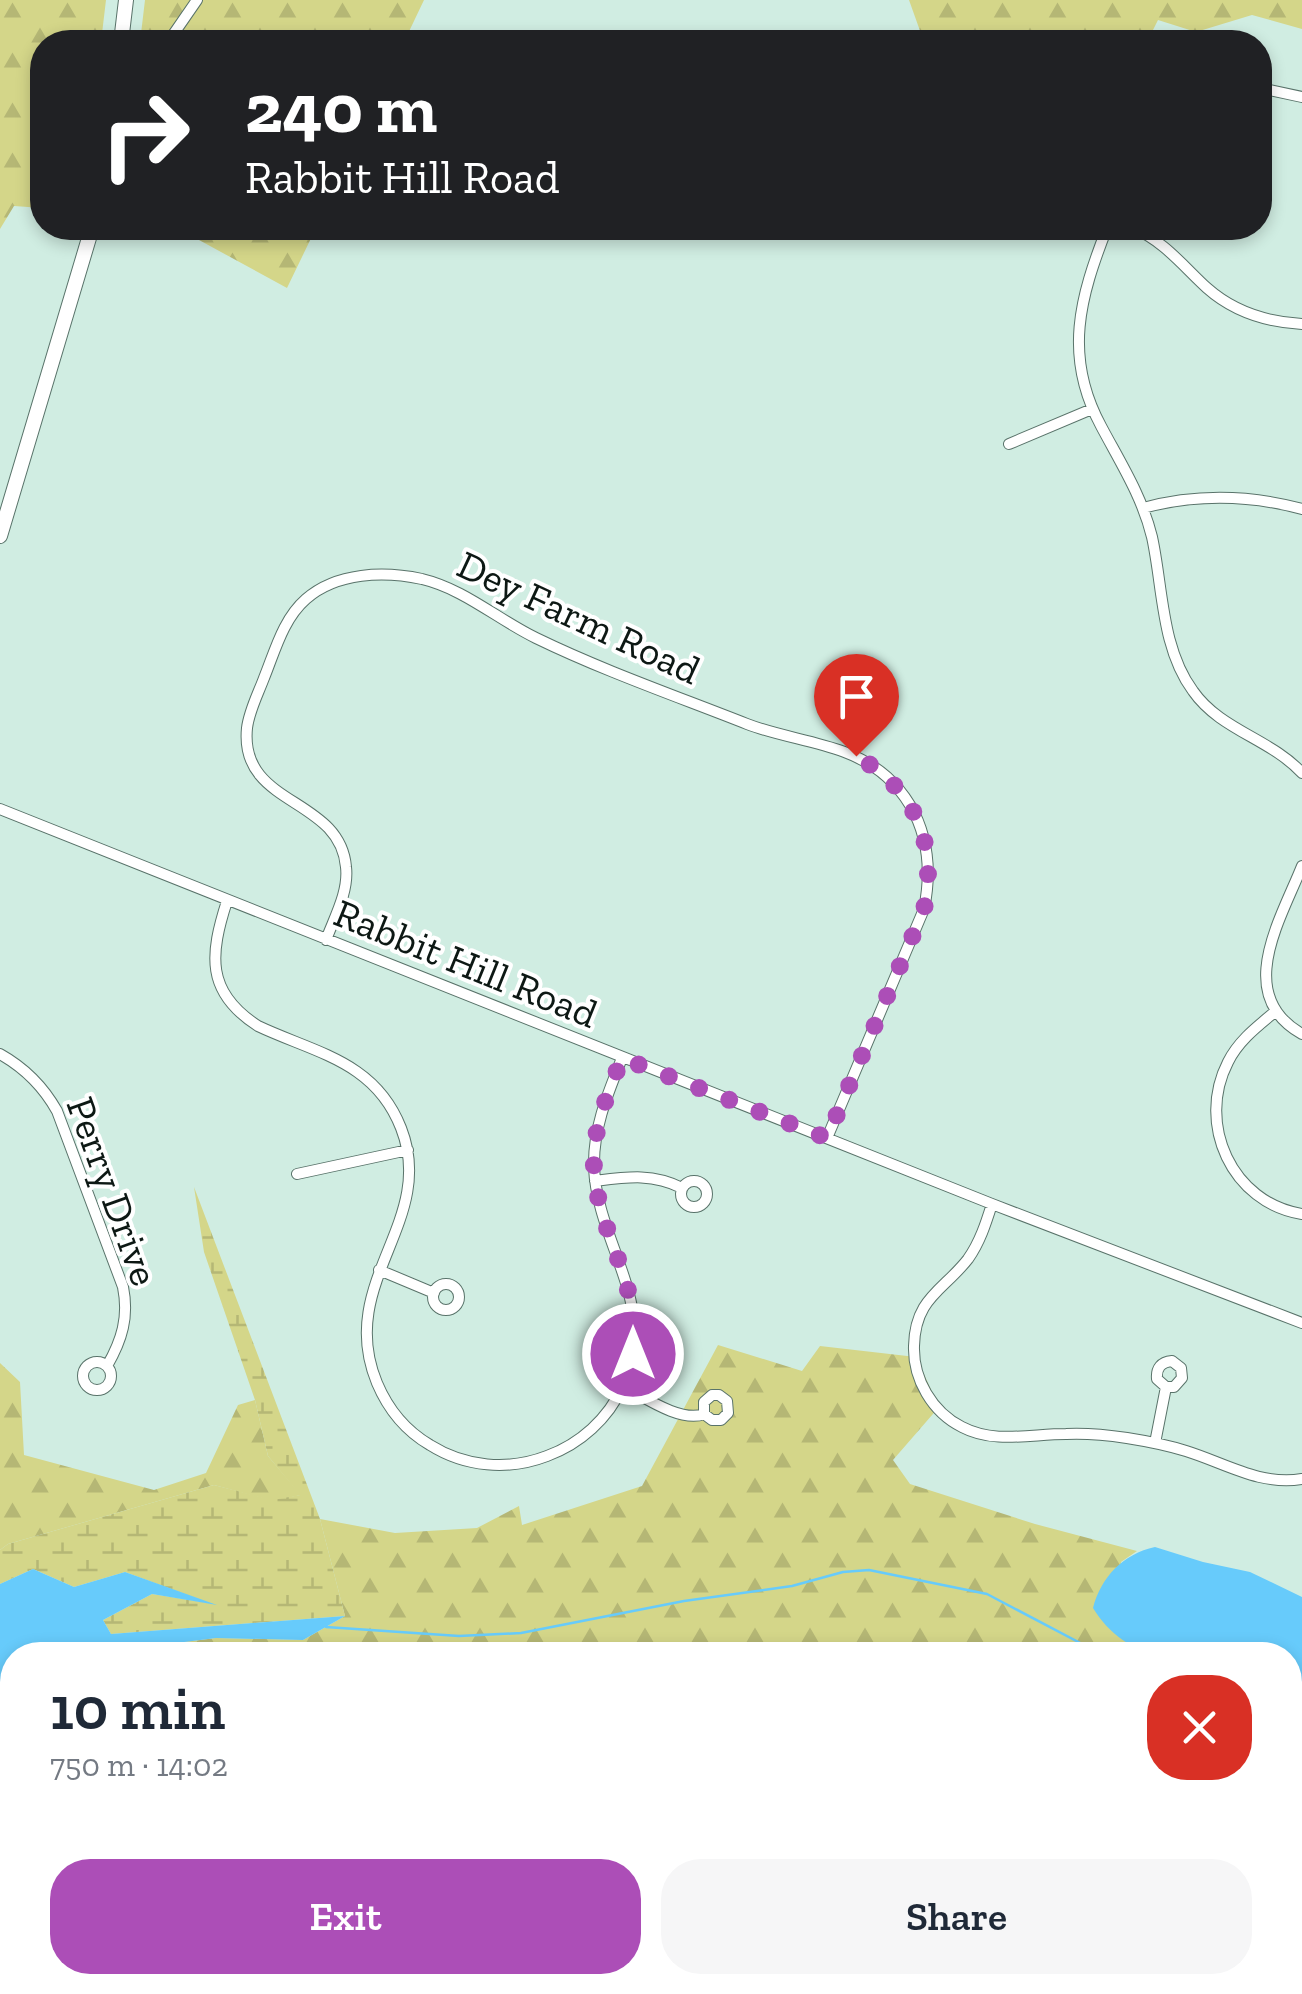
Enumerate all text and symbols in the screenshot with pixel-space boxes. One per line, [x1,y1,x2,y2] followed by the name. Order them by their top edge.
[245,66,437,150] text: 240 m
[80,70,210,200] icon: right
[245,151,560,205] text: Rabbit Hill Road
[450,540,708,694] street label: Dey Farm Road
[814,654,899,757] pin
[829,669,884,724] icon: arrive
[327,888,605,1038] street label: Rabbit Hill Road
[57,1090,169,1292] street label: Perry Drive
[581,1302,685,1406] position arrow
[50,1672,225,1744] text: 10 min
[1147,1675,1252,1780] button: close
[50,1746,228,1784] text: 750 m · 14:02
[50,1859,641,1974] button: Exit
[661,1859,1252,1974] button: Share

